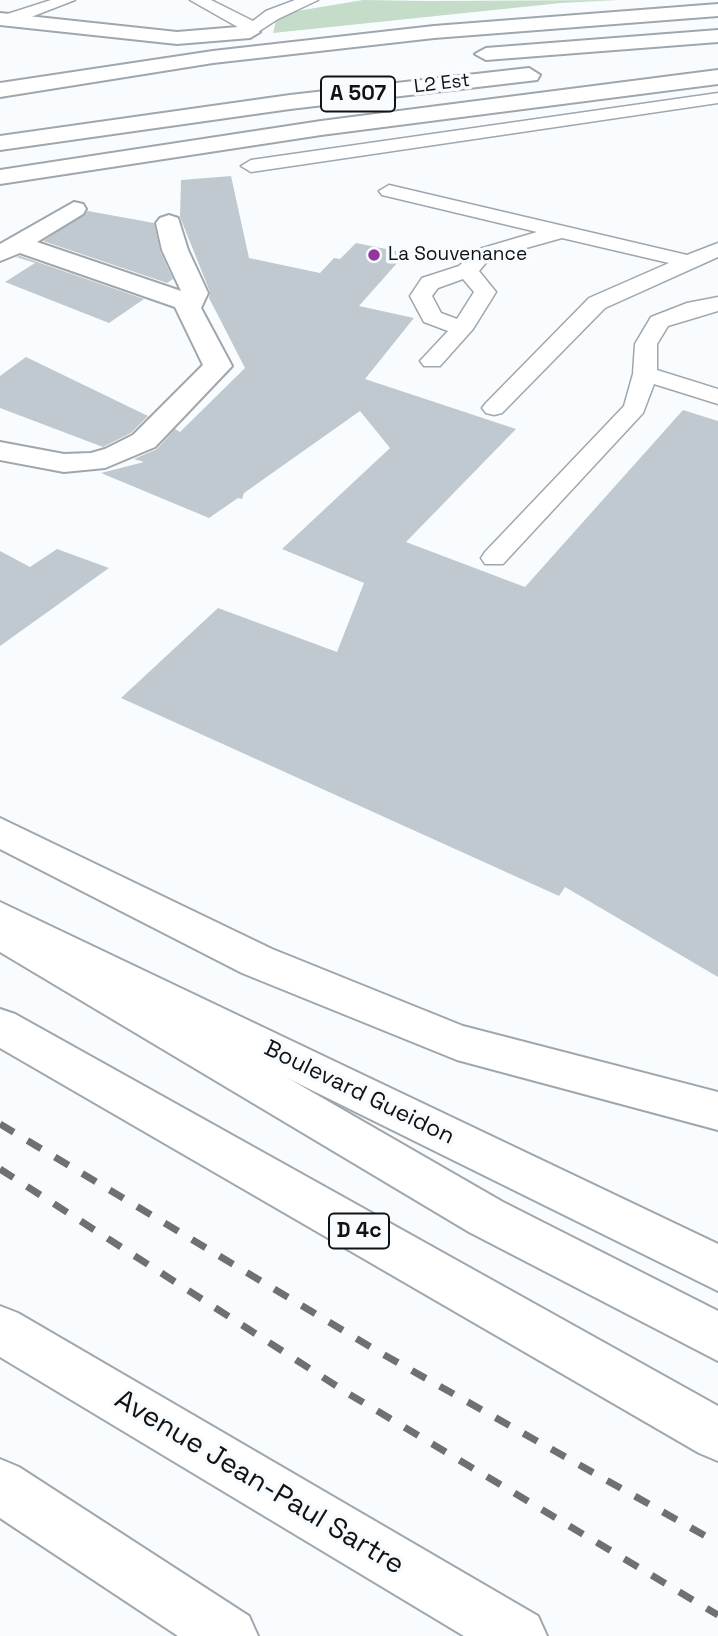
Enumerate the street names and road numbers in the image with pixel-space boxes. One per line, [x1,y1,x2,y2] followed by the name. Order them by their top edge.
[413,69,471,99] street label: L2 Est
[321,76,395,112] road number: A 507
[259,1035,459,1151] street label: Boulevard Gueidon
[329,1214,389,1248] road number: D 4c
[108,1383,410,1583] street label: Avenue Jean-Paul Sartre

